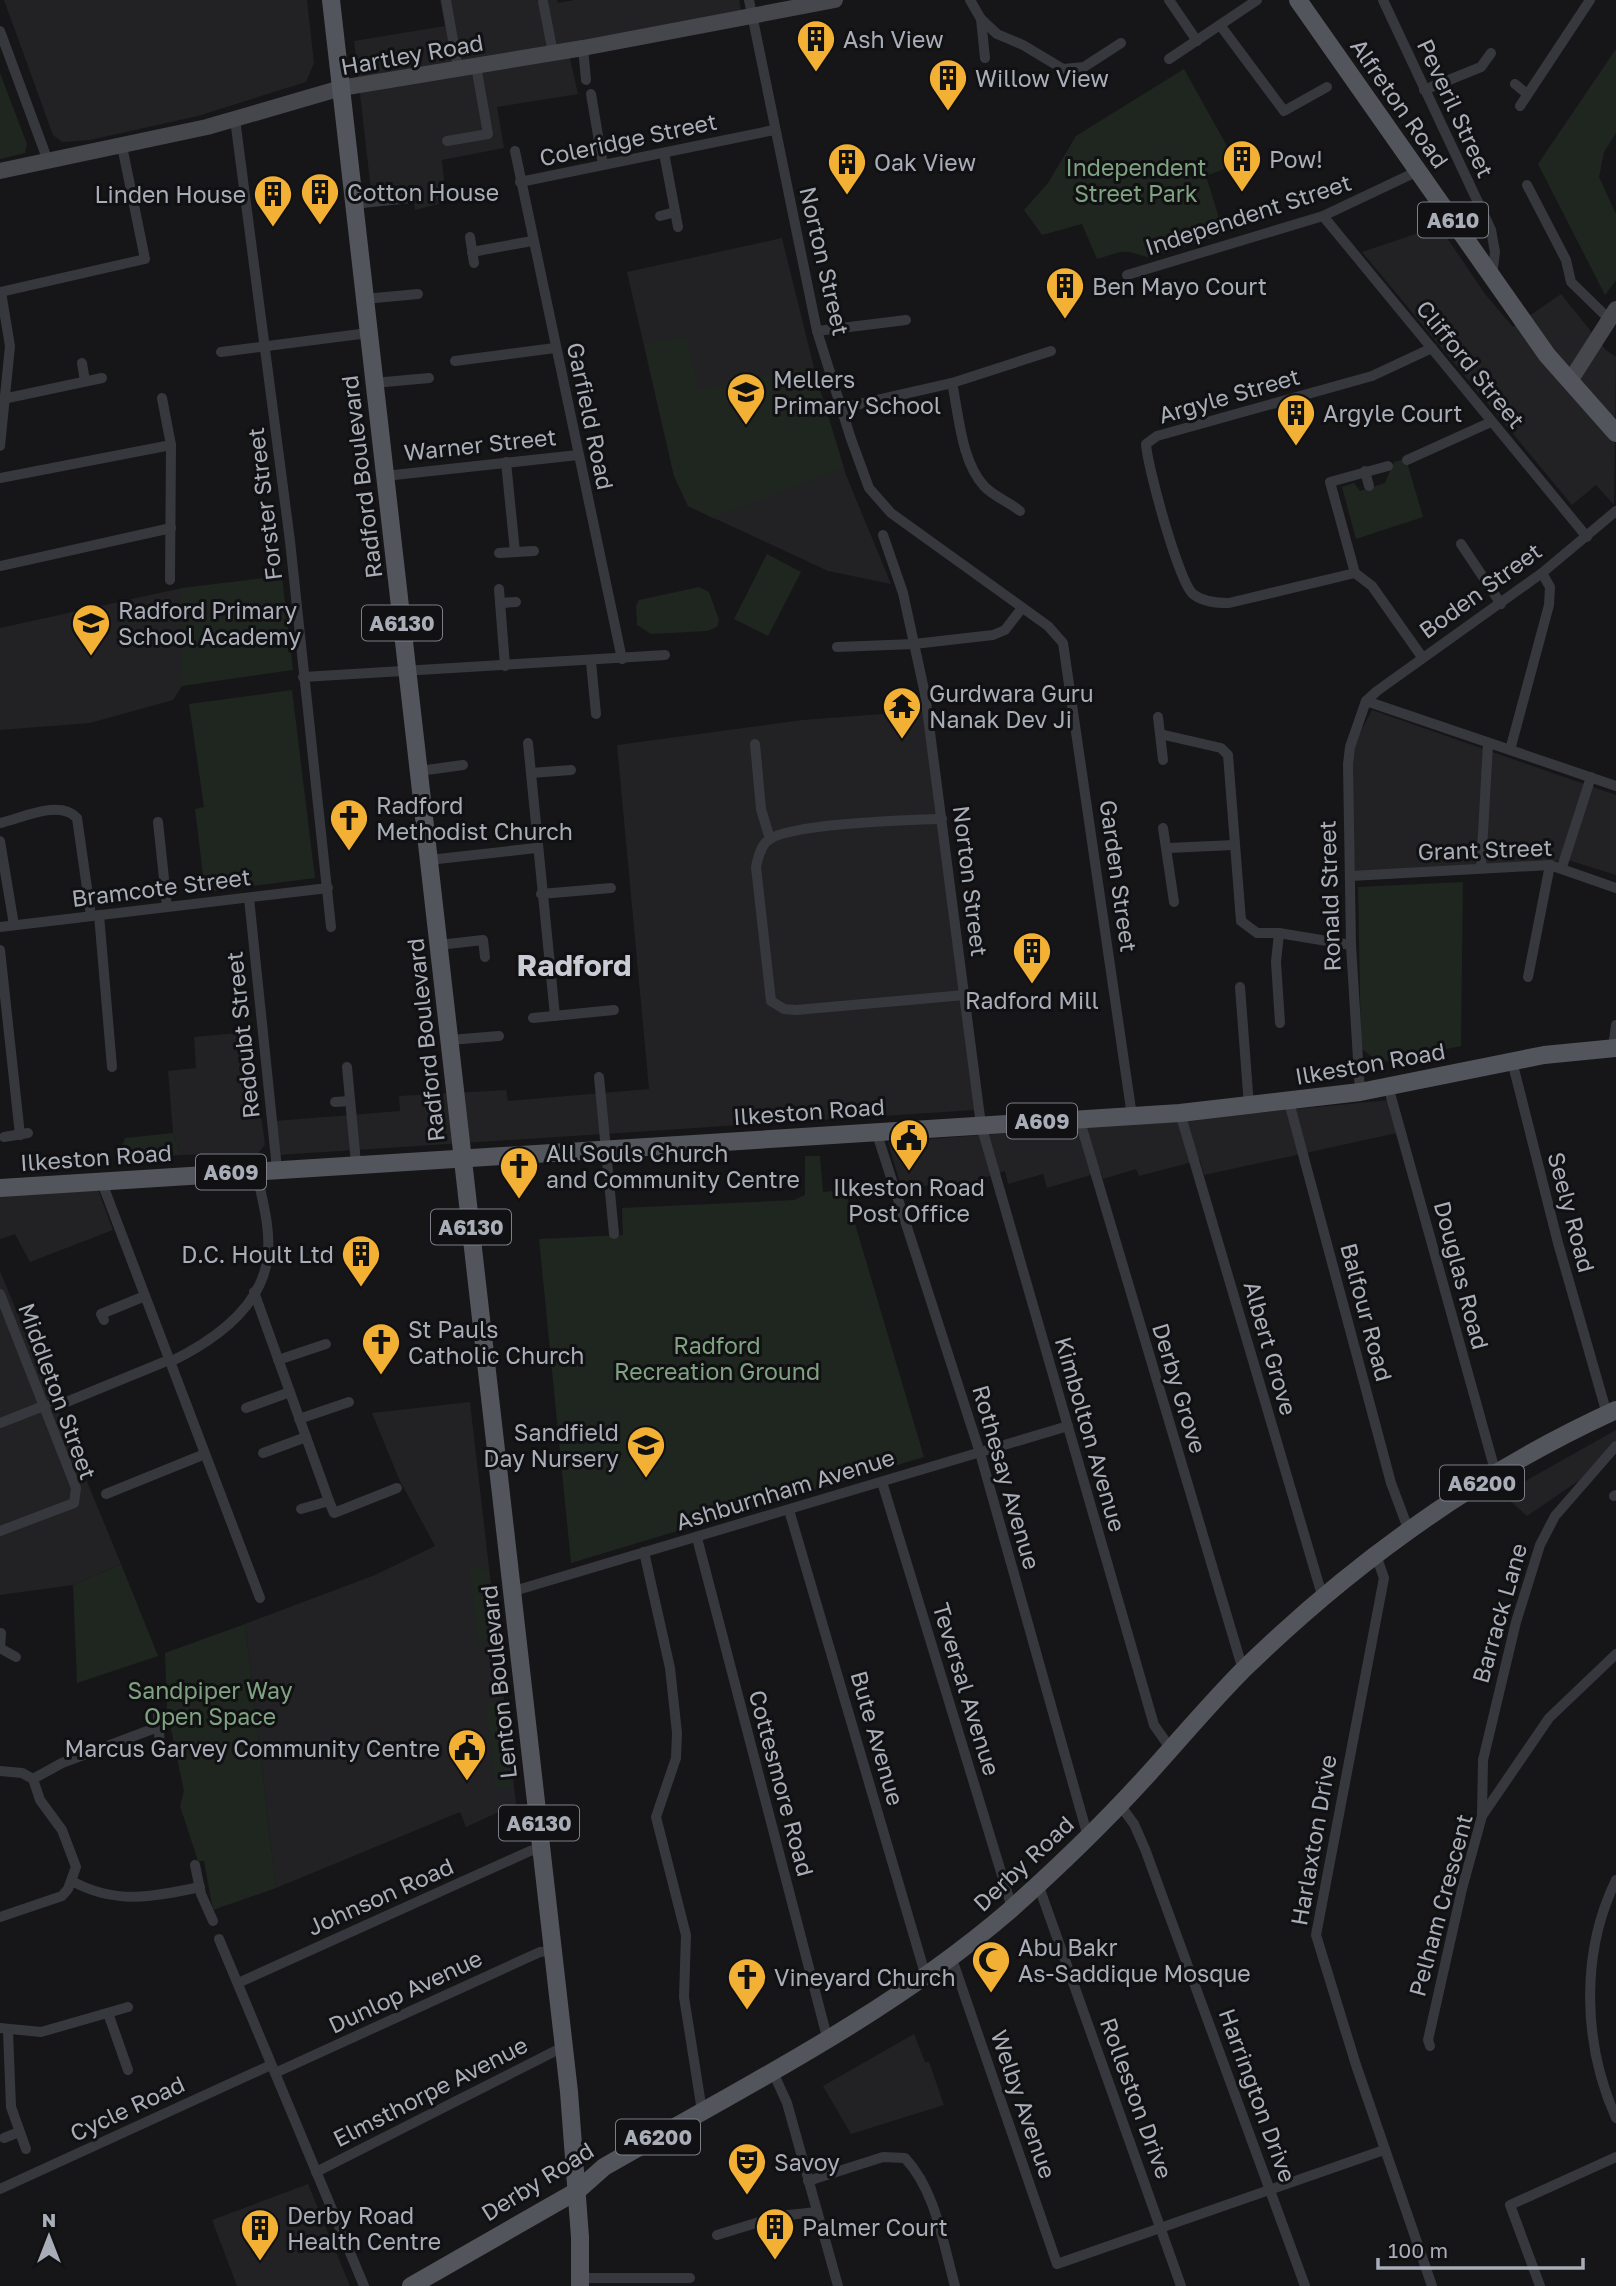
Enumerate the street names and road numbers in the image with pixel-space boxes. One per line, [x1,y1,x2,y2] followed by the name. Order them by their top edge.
[339,28,485,80] street label: Hartley Road
[1345,33,1455,173] street label: Alfreton Road
[1412,34,1500,182] street label: Peveril Street
[537,107,719,171] street label: Coleridge Street
[1141,167,1355,261] street label: Independent Street
[794,184,856,338] street label: Norton Street
[1418,202,1488,238] road number: A610
[1411,294,1531,434] street label: Clifford Street
[562,340,620,492] street label: Garfield Road
[1155,361,1303,429] street label: Argyle Street
[335,374,387,580] street label: Radford Boulevard
[402,422,558,466] street label: Warner Street
[241,426,287,582] street label: Forster Street
[1413,536,1547,644] street label: Boden Street
[362,606,442,640] road number: A6130
[1094,798,1144,954] street label: Garden Street
[948,804,994,958] street label: Norton Street
[1312,820,1346,972] street label: Ronald Street
[1417,833,1553,865] street label: Grant Street
[70,862,252,912] street label: Bramcote Street
[400,937,450,1143] street label: Radford Boulevard
[219,950,265,1120] street label: Redoubt Street
[1293,1036,1447,1090] street label: Ilkeston Road
[732,1092,886,1130] street label: Ilkeston Road
[1007,1104,1077,1138] road number: A609
[19,1138,173,1176] street label: Ilkeston Road
[1543,1149,1601,1275] street label: Seely Road
[196,1154,266,1190] road number: A609
[1429,1198,1495,1352] street label: Douglas Road
[431,1210,511,1244] road number: A6130
[1335,1240,1399,1384] street label: Balfour Road
[1238,1278,1304,1418] street label: Albert Grove
[13,1299,103,1483] street label: Middleton Street
[1147,1319,1213,1457] street label: Derby Grove
[1050,1333,1132,1535] street label: Kimbolton Avenue
[967,1382,1047,1572] street label: Rothesay Avenue
[672,1442,898,1536] street label: Ashburnham Avenue
[1440,1466,1524,1500] road number: A6200
[1466,1540,1532,1686] street label: Barrack Lane
[474,1584,522,1780] street label: Lenton Boulevard
[927,1599,1007,1779] street label: Teversal Avenue
[845,1667,911,1809] street label: Bute Avenue
[744,1687,820,1879] street label: Cottesmore Road
[1284,1752,1342,1928] street label: Harlaxton Drive
[499,1806,579,1840] road number: A6130
[967,1809,1079,1917] street label: Derby Road
[1402,1811,1478,1999] street label: Pelham Crescent
[303,1851,457,1941] street label: Johnson Road
[324,1943,486,2039] street label: Dunlop Avenue
[1214,2004,1302,2186] street label: Harrington Drive
[1095,2014,1179,2182] street label: Rolleston Drive
[985,2026,1063,2182] street label: Welby Avenue
[328,2030,532,2152] street label: Elmsthorpe Avenue
[65,2069,189,2147] street label: Cycle Road
[616,2120,700,2154] road number: A6200
[476,2135,598,2227] street label: Derby Road

